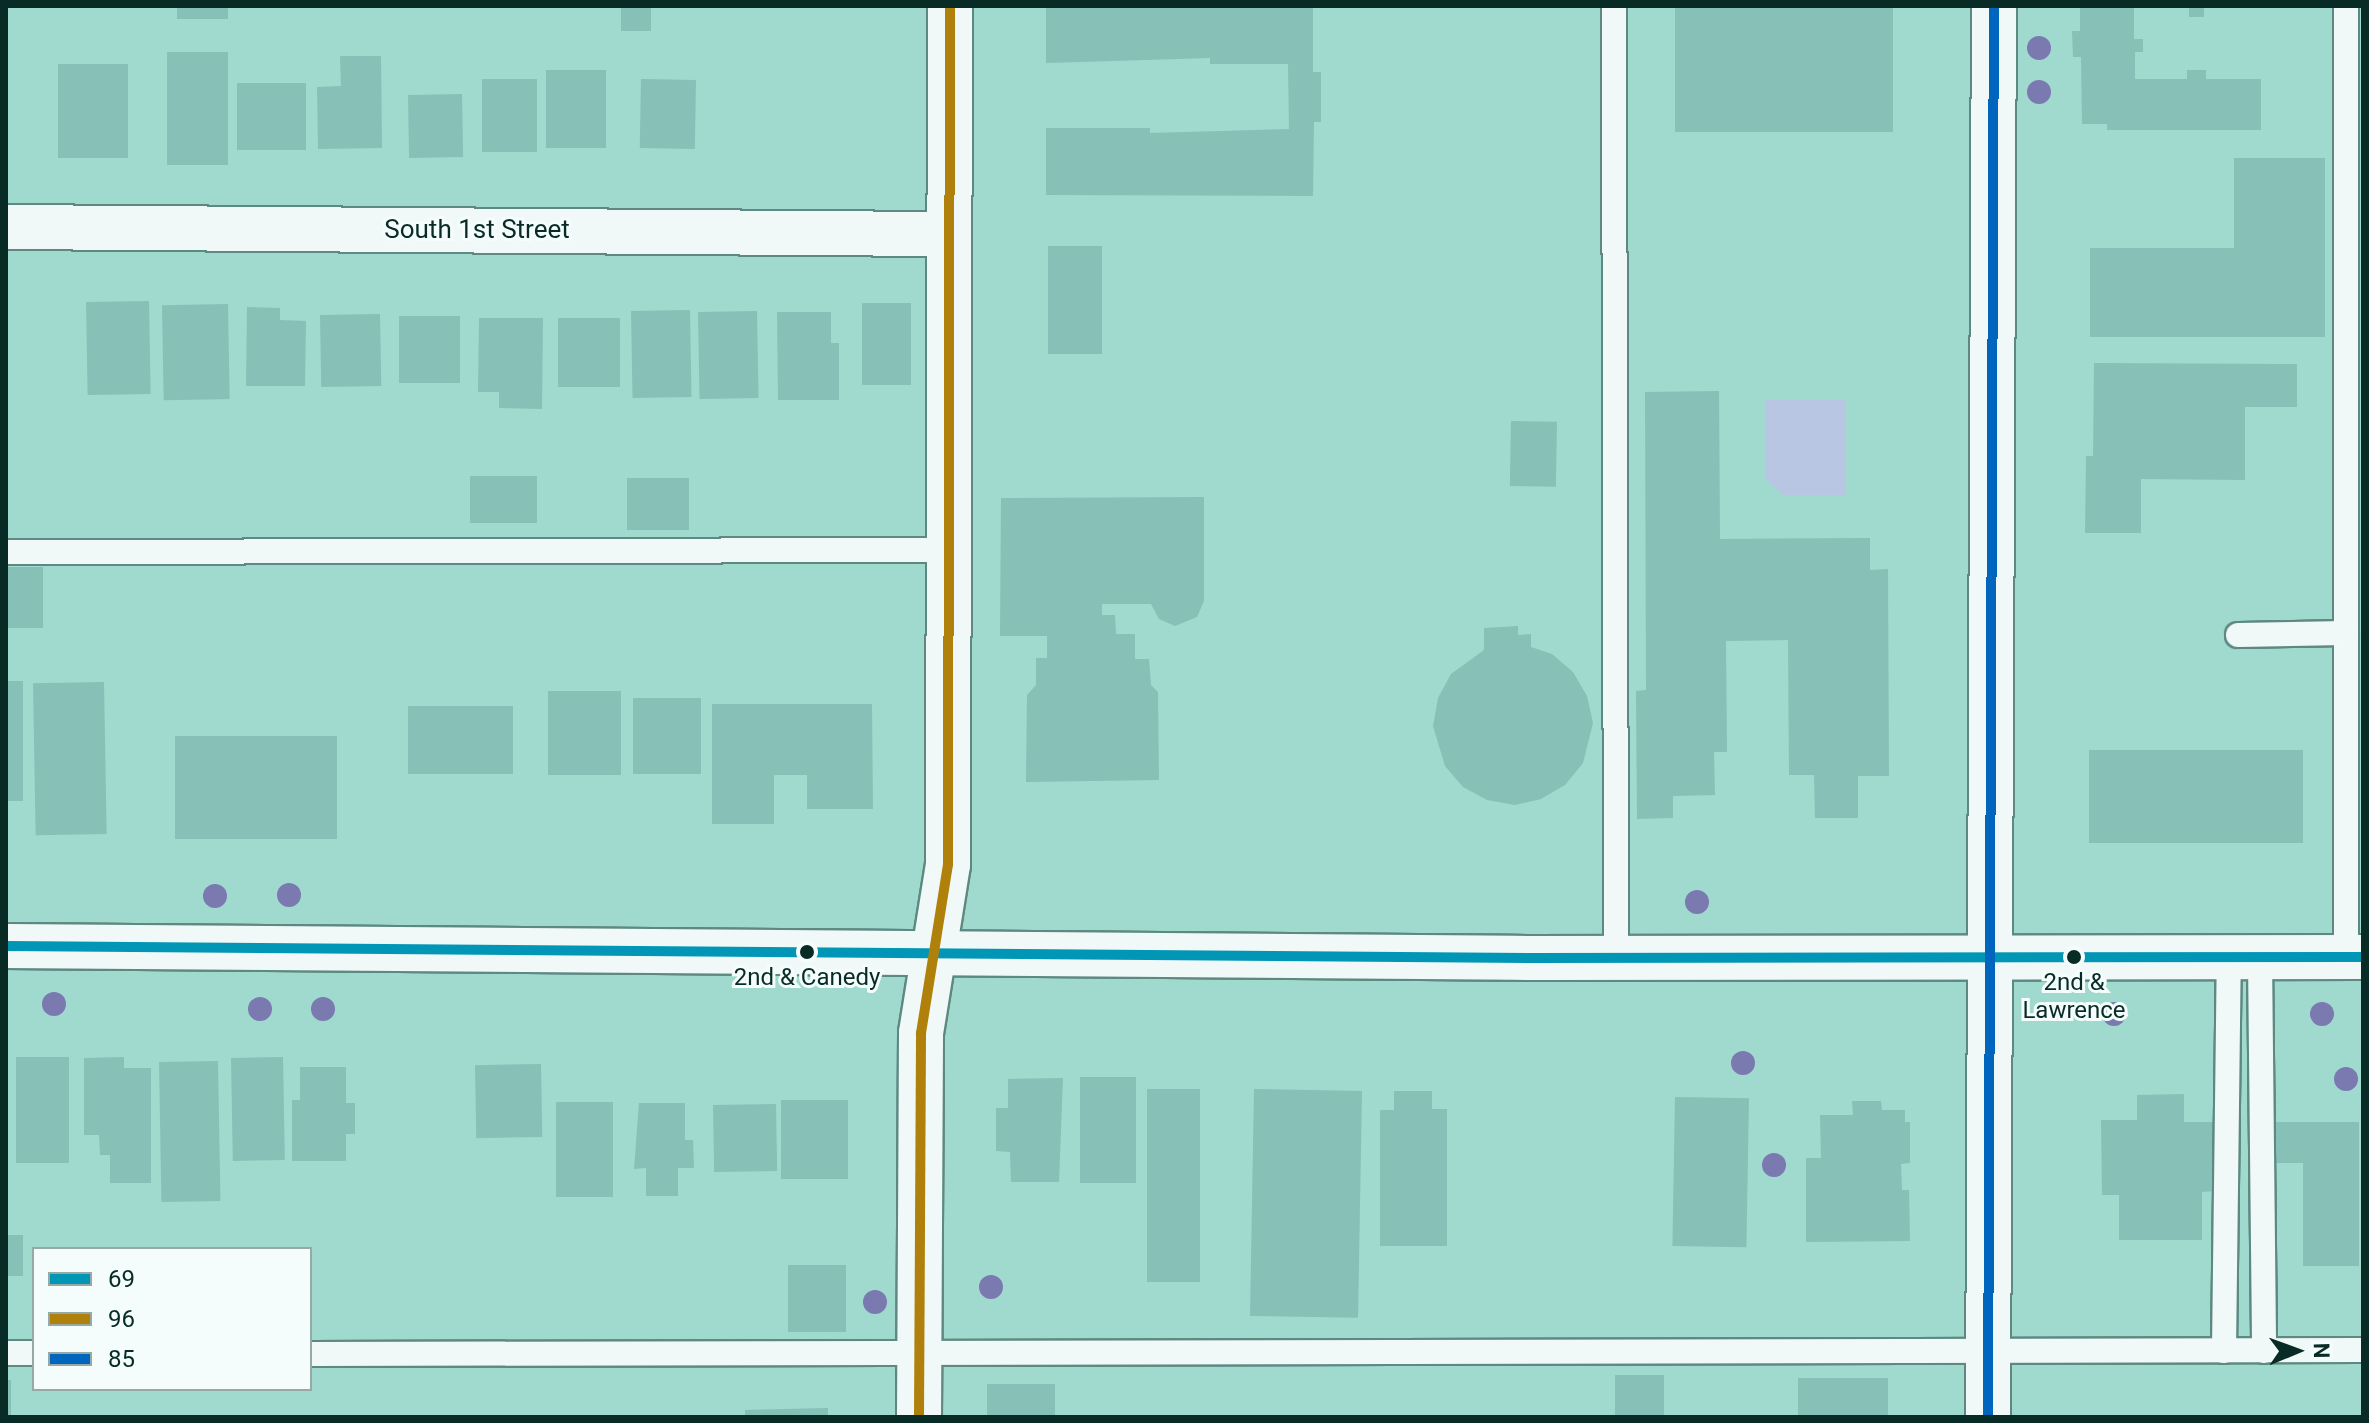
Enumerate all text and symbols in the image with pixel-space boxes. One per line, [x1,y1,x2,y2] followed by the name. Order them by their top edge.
[384,214,570,246] street label: South 1st Street
[799,944,815,960] marker: 2nd & Canedy
[2066,949,2082,965] marker: 2nd & Lawrence
[734,964,880,992] place label: 2nd & Canedy
[2022,969,2126,1025] place label: 2nd & Lawrence
[32,1247,312,1391] legend
[108,1265,135,1293] text: 69
[108,1305,135,1333] text: 96
[2257,1311,2337,1391] north arrow
[2309,1343,2334,1359] text: N
[108,1345,135,1373] text: 85

